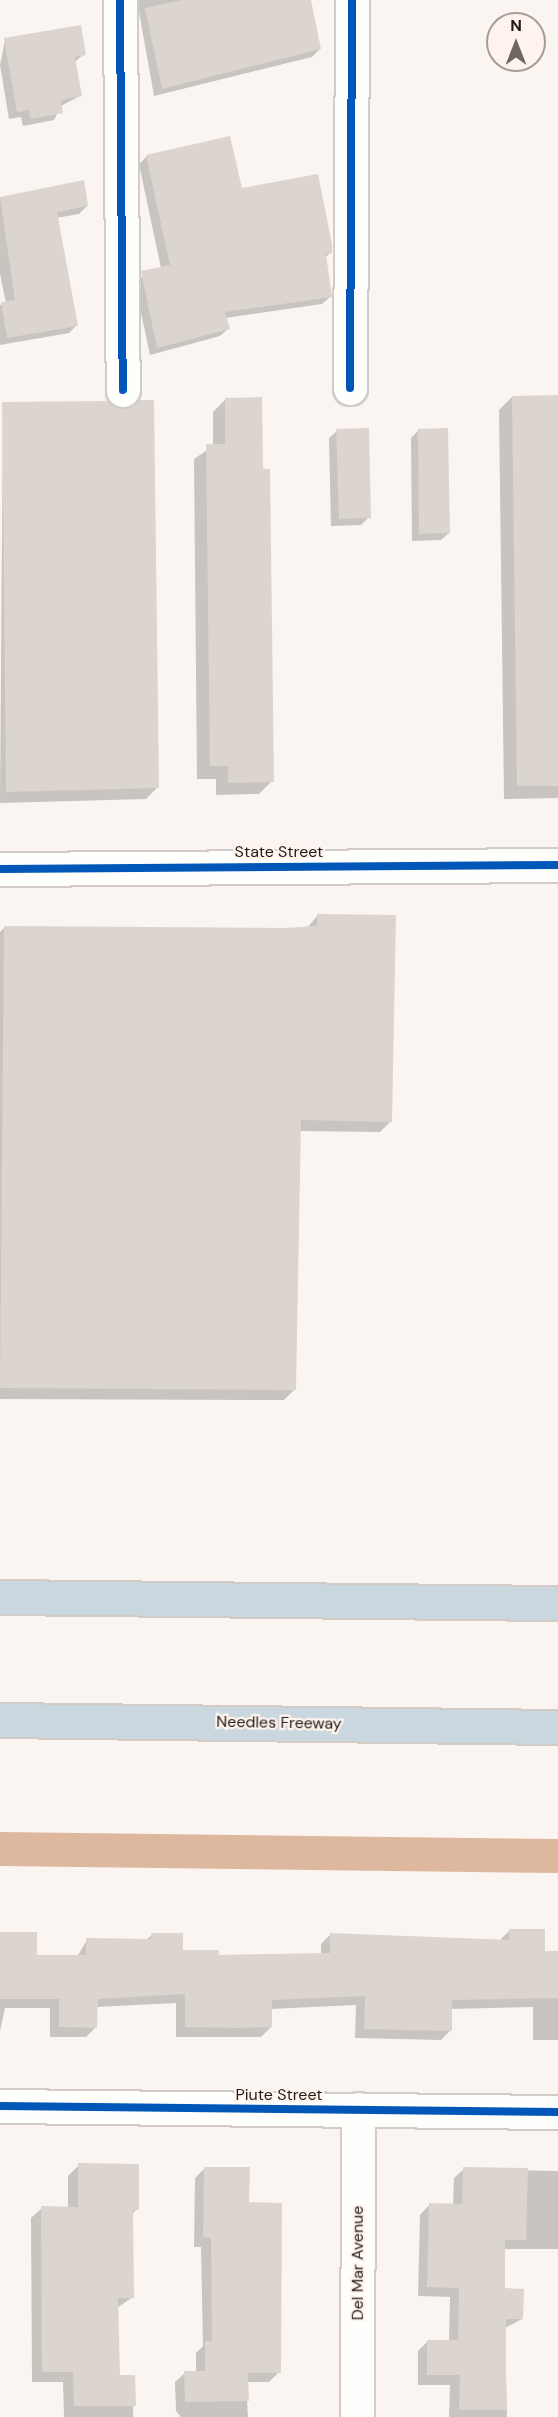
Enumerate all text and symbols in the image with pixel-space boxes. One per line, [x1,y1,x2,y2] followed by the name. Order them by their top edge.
[486,12,546,72] north arrow
[510,15,522,36] text: N
[235,842,323,862] street label: State Street
[216,1712,342,1734] street label: Needles Freeway
[235,2085,323,2105] street label: Piute Street
[348,2206,368,2320] street label: Del Mar Avenue

